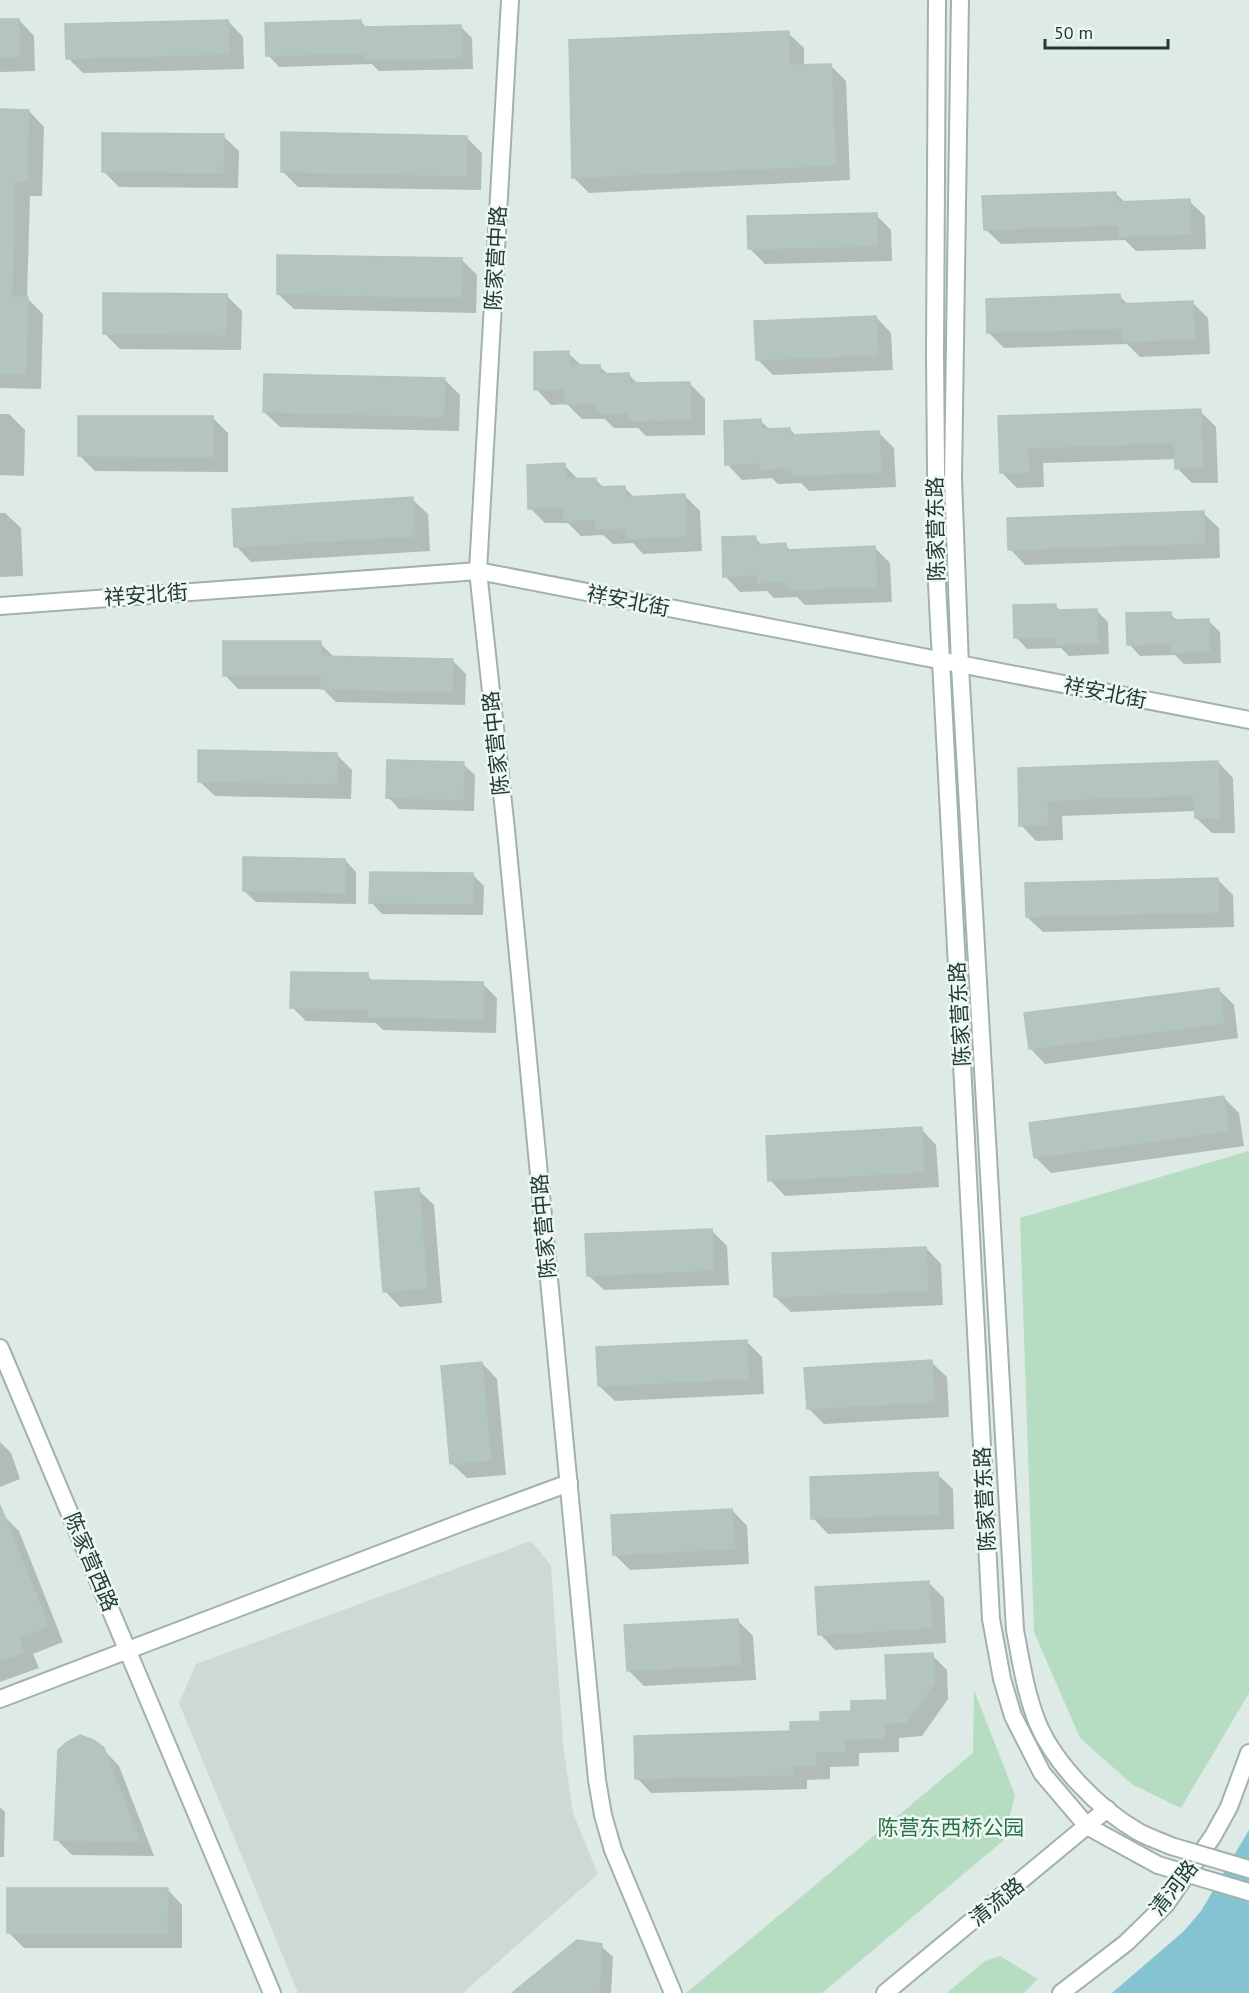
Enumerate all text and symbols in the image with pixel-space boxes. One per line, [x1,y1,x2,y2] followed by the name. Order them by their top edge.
[1045,12,1168,50] scale bar
[1054,21,1093,44] text: 50 m
[479,205,512,311] street label: 陈家营中路
[921,476,950,582] street label: 陈家营东路
[103,578,189,611] street label: 祥安北街
[584,579,672,622] street label: 祥安北街
[1061,671,1149,714] street label: 祥安北街
[477,689,514,797] street label: 陈家营中路
[943,961,976,1067] street label: 陈家营东路
[525,1173,562,1280] street label: 陈家营中路
[968,1446,1001,1552] street label: 陈家营东路
[59,1508,124,1615] street label: 陈家营西路
[878,1814,1025,1841] park label: 陈营东西桥公园
[1144,1855,1204,1921] street label: 清河路
[964,1871,1030,1932] street label: 清流路

